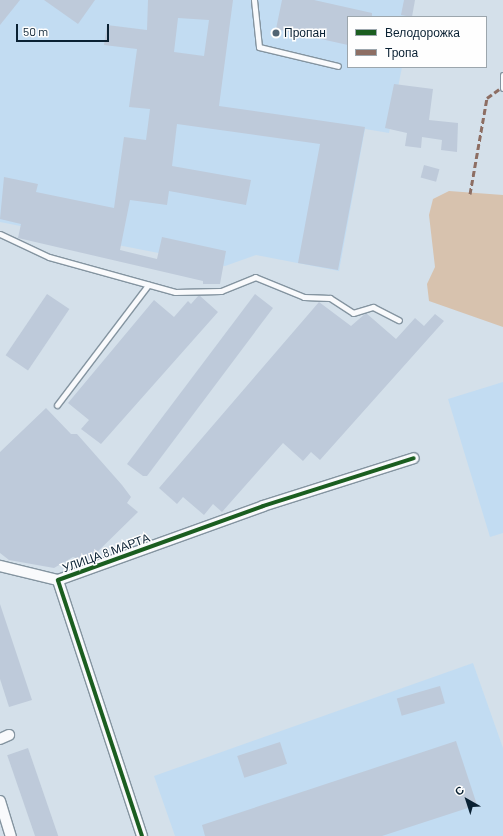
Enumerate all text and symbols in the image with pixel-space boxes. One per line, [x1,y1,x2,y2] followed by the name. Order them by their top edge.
[18,16,111,42] scale bar
[347,16,487,68] legend
[23,24,48,38] text: 50 m
[385,25,460,39] text: Велодорожка
[284,26,326,40] place label: Пропан
[271,28,281,38] marker: Пропан
[385,45,418,59] text: Тропа
[60,530,152,576] street label: УЛИЦА 8 МАРТА
[447,780,487,820] north arrow
[452,783,466,798] text: С

